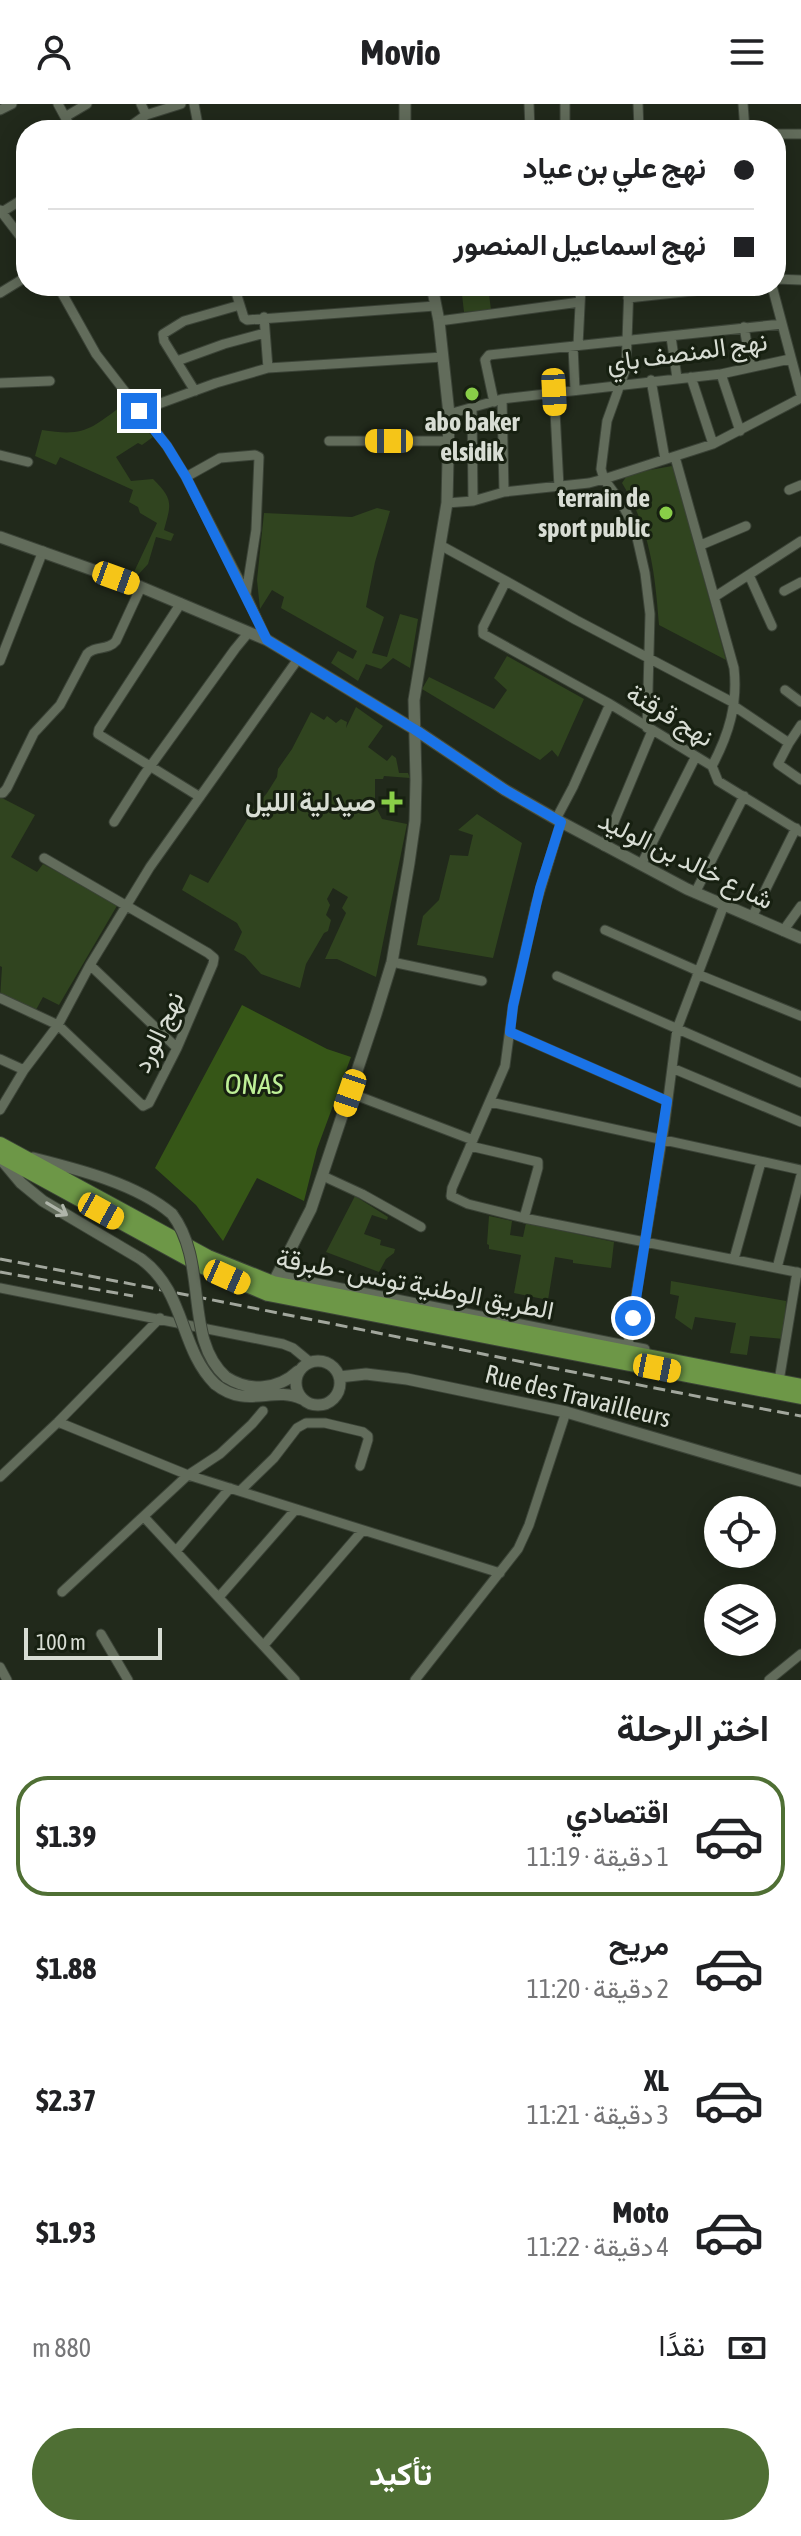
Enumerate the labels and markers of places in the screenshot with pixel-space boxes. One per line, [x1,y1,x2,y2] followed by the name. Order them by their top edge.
[463,385,481,403] marker: abo baker elsidik
[424,407,521,467] place label: abo baker elsidik
[538,483,650,543] place label: terrain de sport public
[657,504,675,522] marker: terrain de sport public
[245,787,376,818] place label: صيدلية الليل
[383,793,401,811] marker: صيدلية الليل

